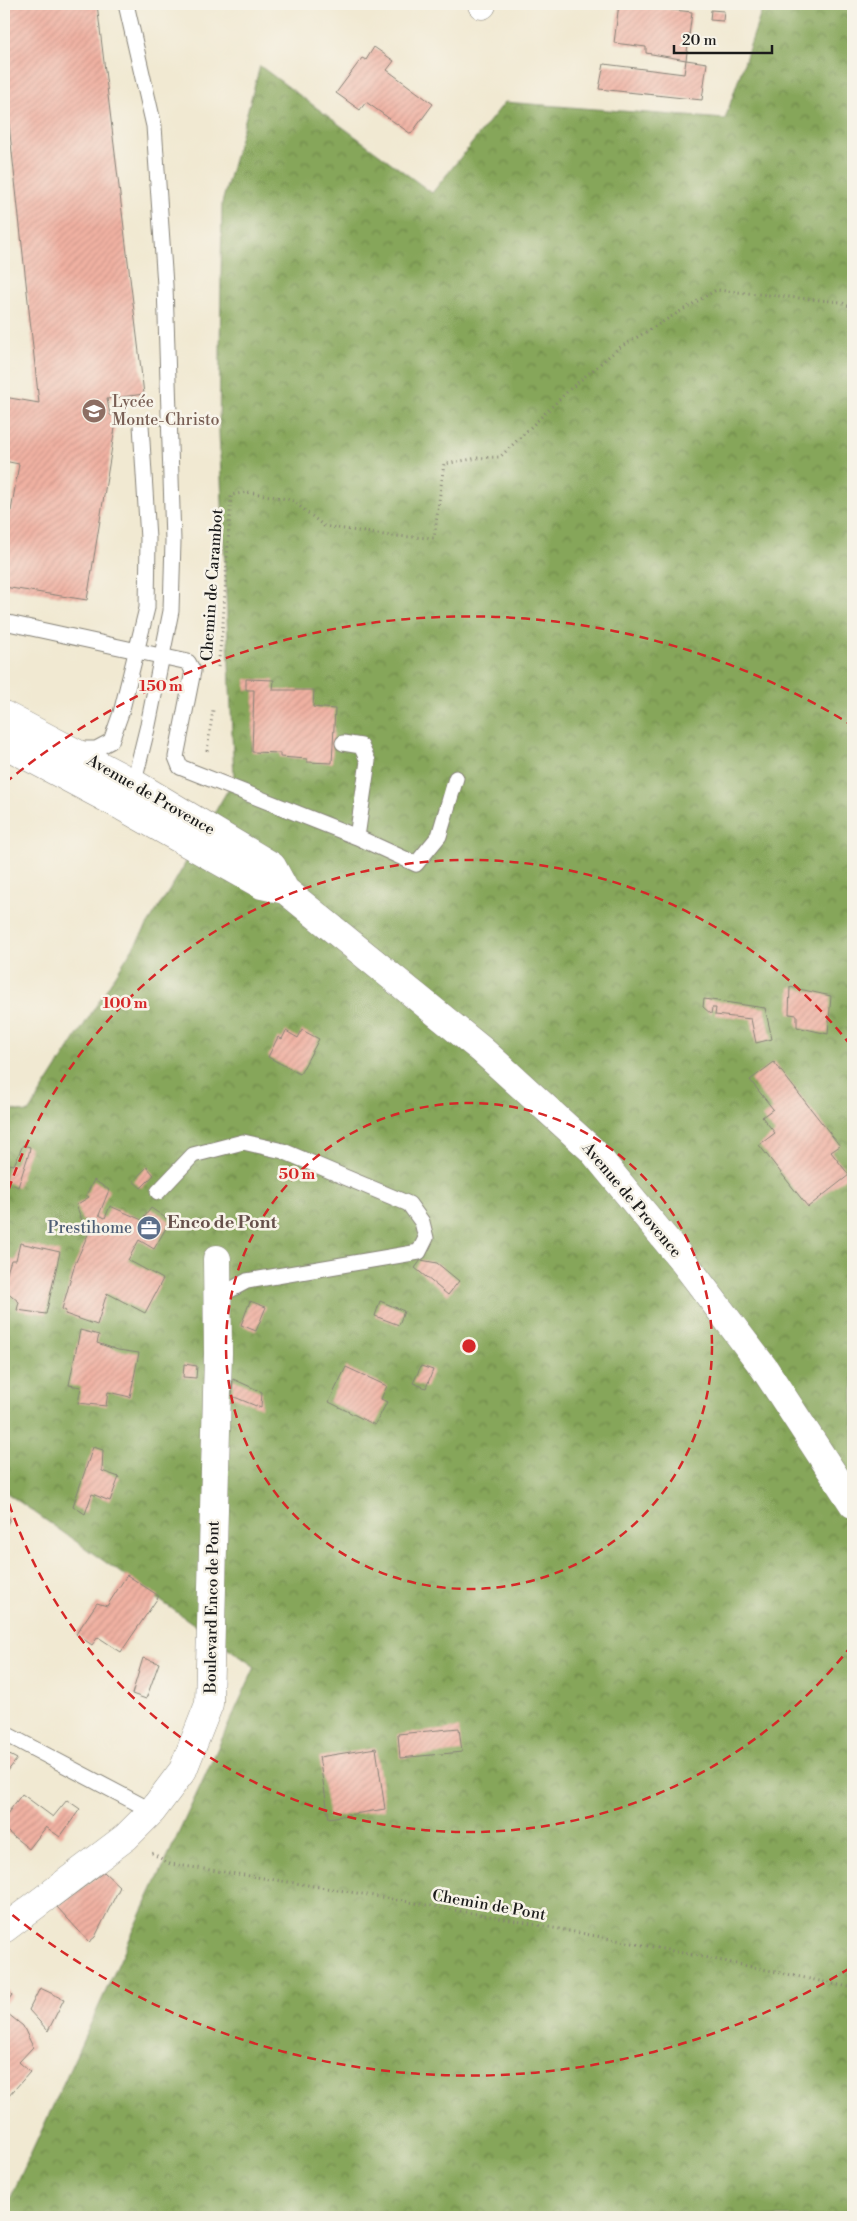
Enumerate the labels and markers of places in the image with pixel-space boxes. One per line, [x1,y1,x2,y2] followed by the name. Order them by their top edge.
[112,392,220,430] place label: Lycée Monte-Christo
[81,398,107,424] school or university icon: Lycée Monte-Christo
[136,1215,162,1241] office icon: Prestihome
[47,1218,132,1238] place label: Prestihome
[460,1337,478,1355] centre of rings

